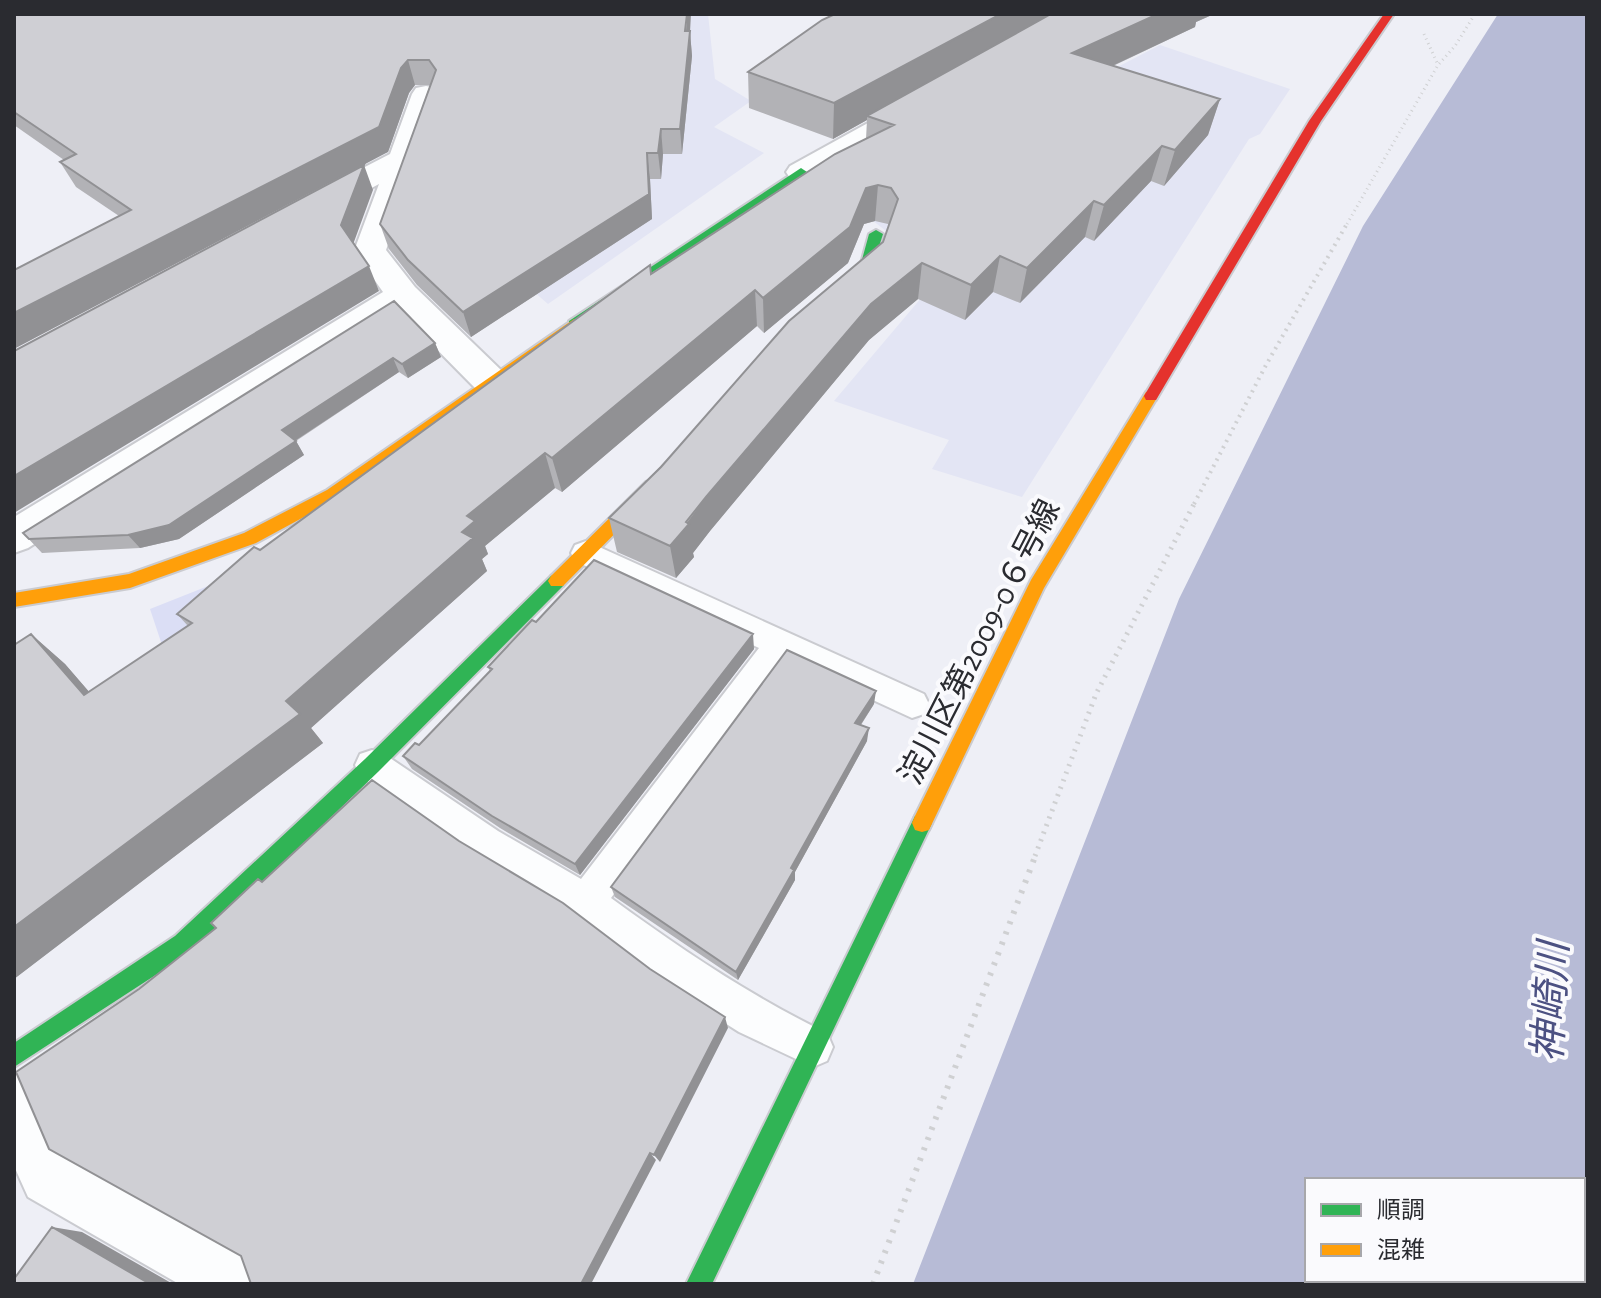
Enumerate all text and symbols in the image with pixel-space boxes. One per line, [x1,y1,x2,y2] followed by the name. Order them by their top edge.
[893,494,1066,789] street label: 淀川区第2009-0６号線
[1527,937,1575,1063] water label: 神崎川
[1305,1178,1585,1282] legend
[1377,1198,1425,1223] text: 順調
[1377,1237,1425,1263] text: 混雑

